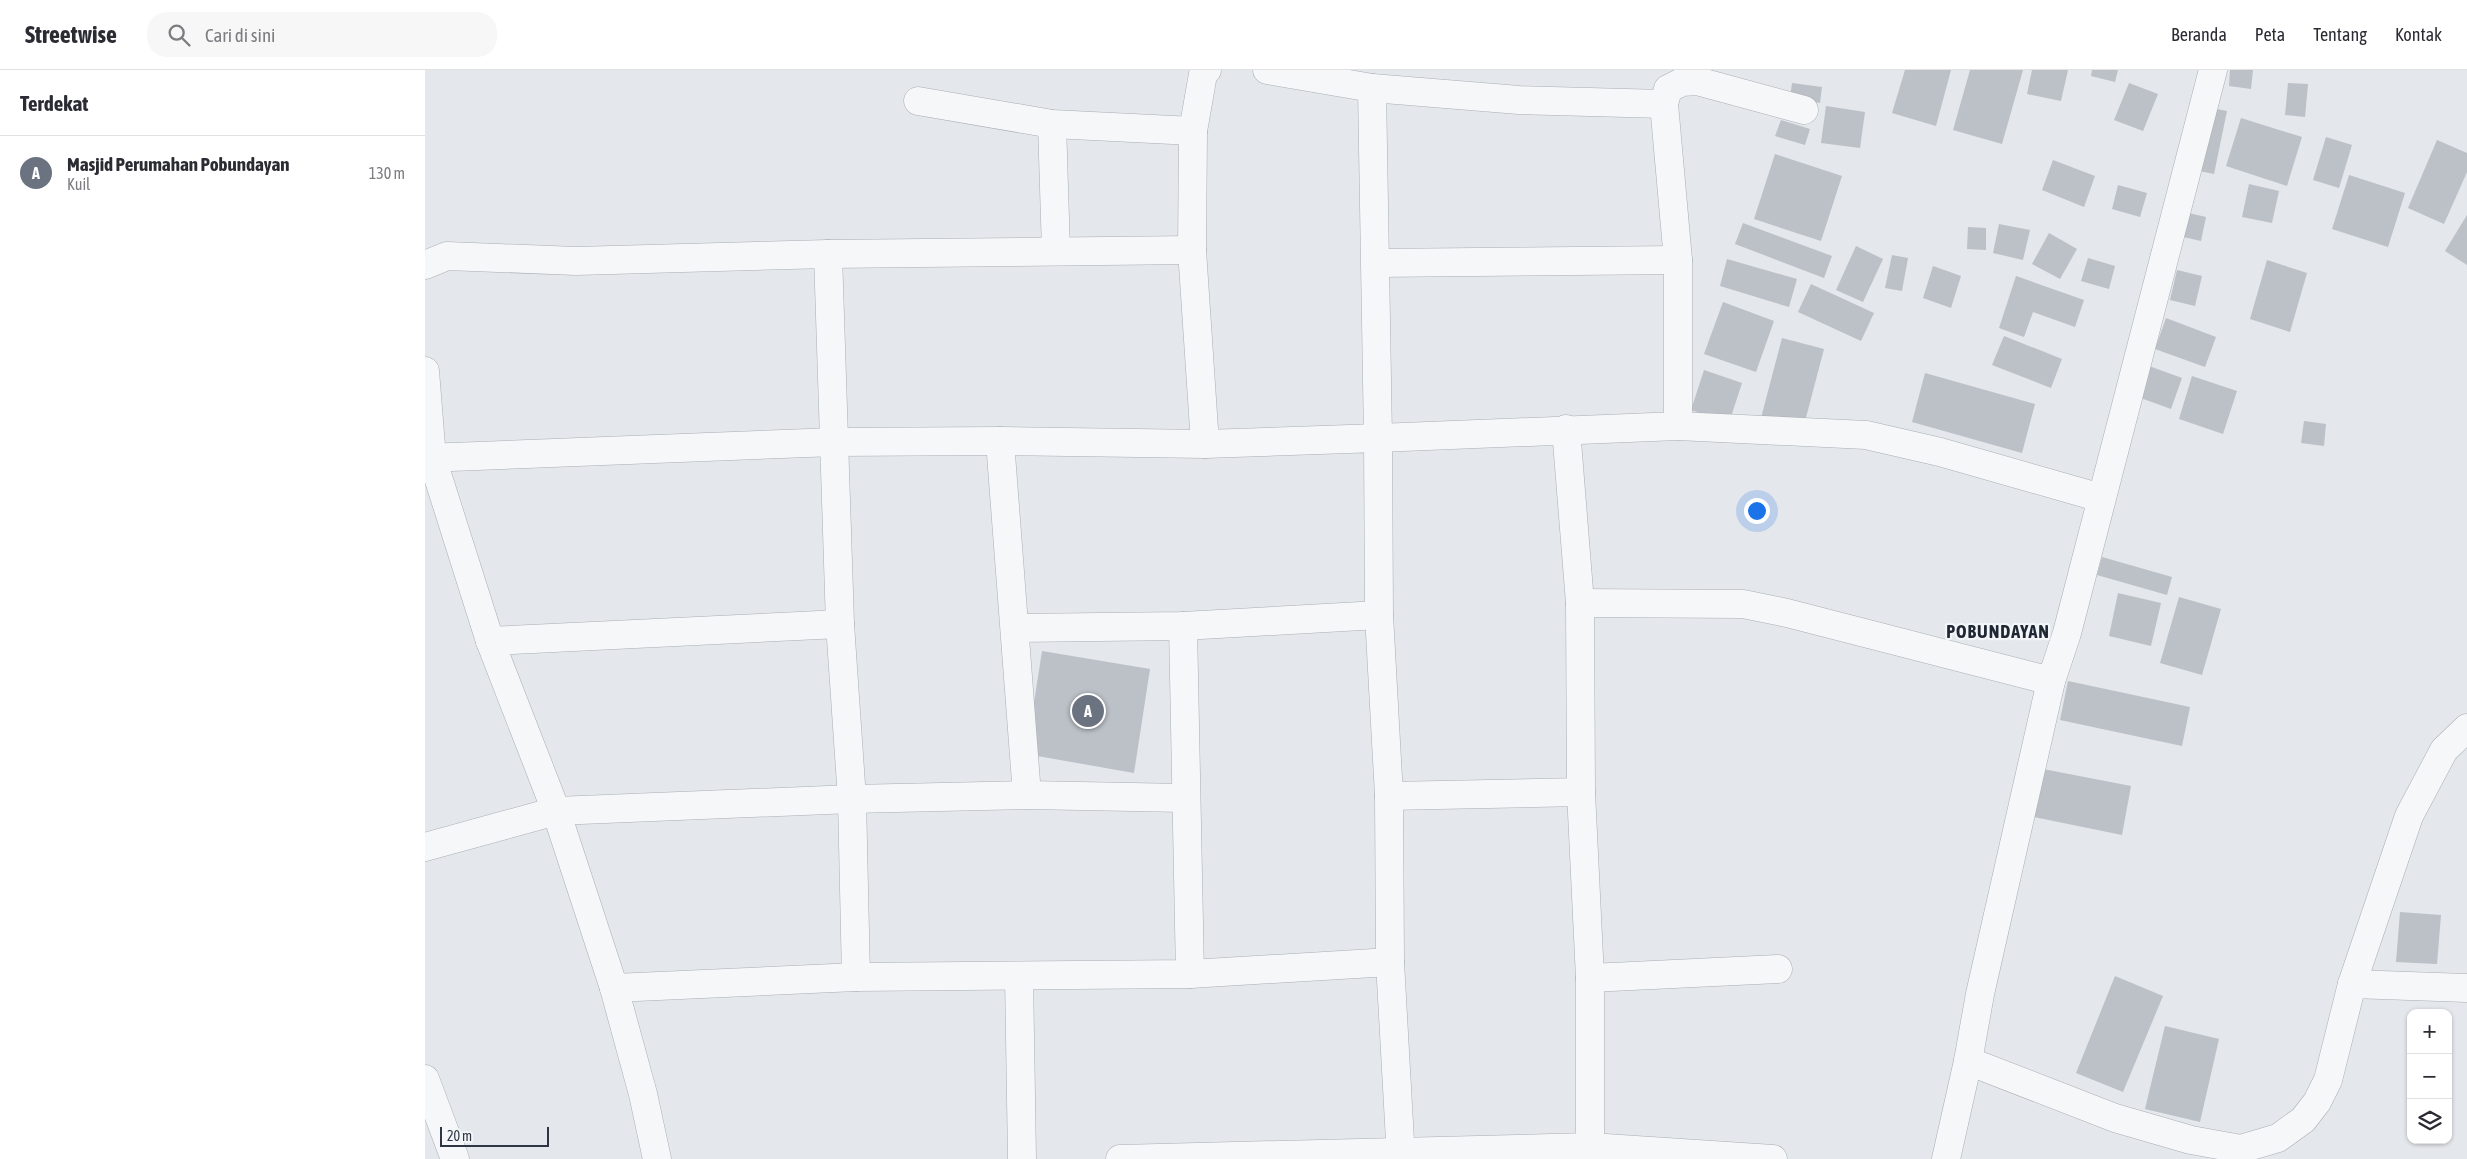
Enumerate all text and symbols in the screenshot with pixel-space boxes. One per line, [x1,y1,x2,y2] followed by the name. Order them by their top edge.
[147,12,497,57] search box
[25,21,117,48] text: Streetwise
[165,21,193,49] icon: search
[205,24,275,46] text: Cari di sini
[2171,24,2227,45] text: Beranda
[2255,24,2285,45] text: Peta
[2313,24,2367,45] text: Tentang
[2395,24,2442,45] text: Kontak
[20,91,88,115] text: Terdekat
[67,153,290,175] text: Masjid Perumahan Pobundayan
[32,164,40,182] text: A
[369,164,405,182] text: 130 m
[67,175,90,193] text: Kuil
[1744,498,1770,524] your location
[1946,621,2050,642] district label: POBUNDAYAN
[1072,692,1104,730] pin: A
[2407,1009,2452,1144] map controls
[2407,1009,2452,1054] button: +
[2407,1054,2452,1099] button: −
[2407,1099,2452,1144] button: layers
[440,1124,549,1147] scale bar
[447,1128,472,1144] text: 20 m

